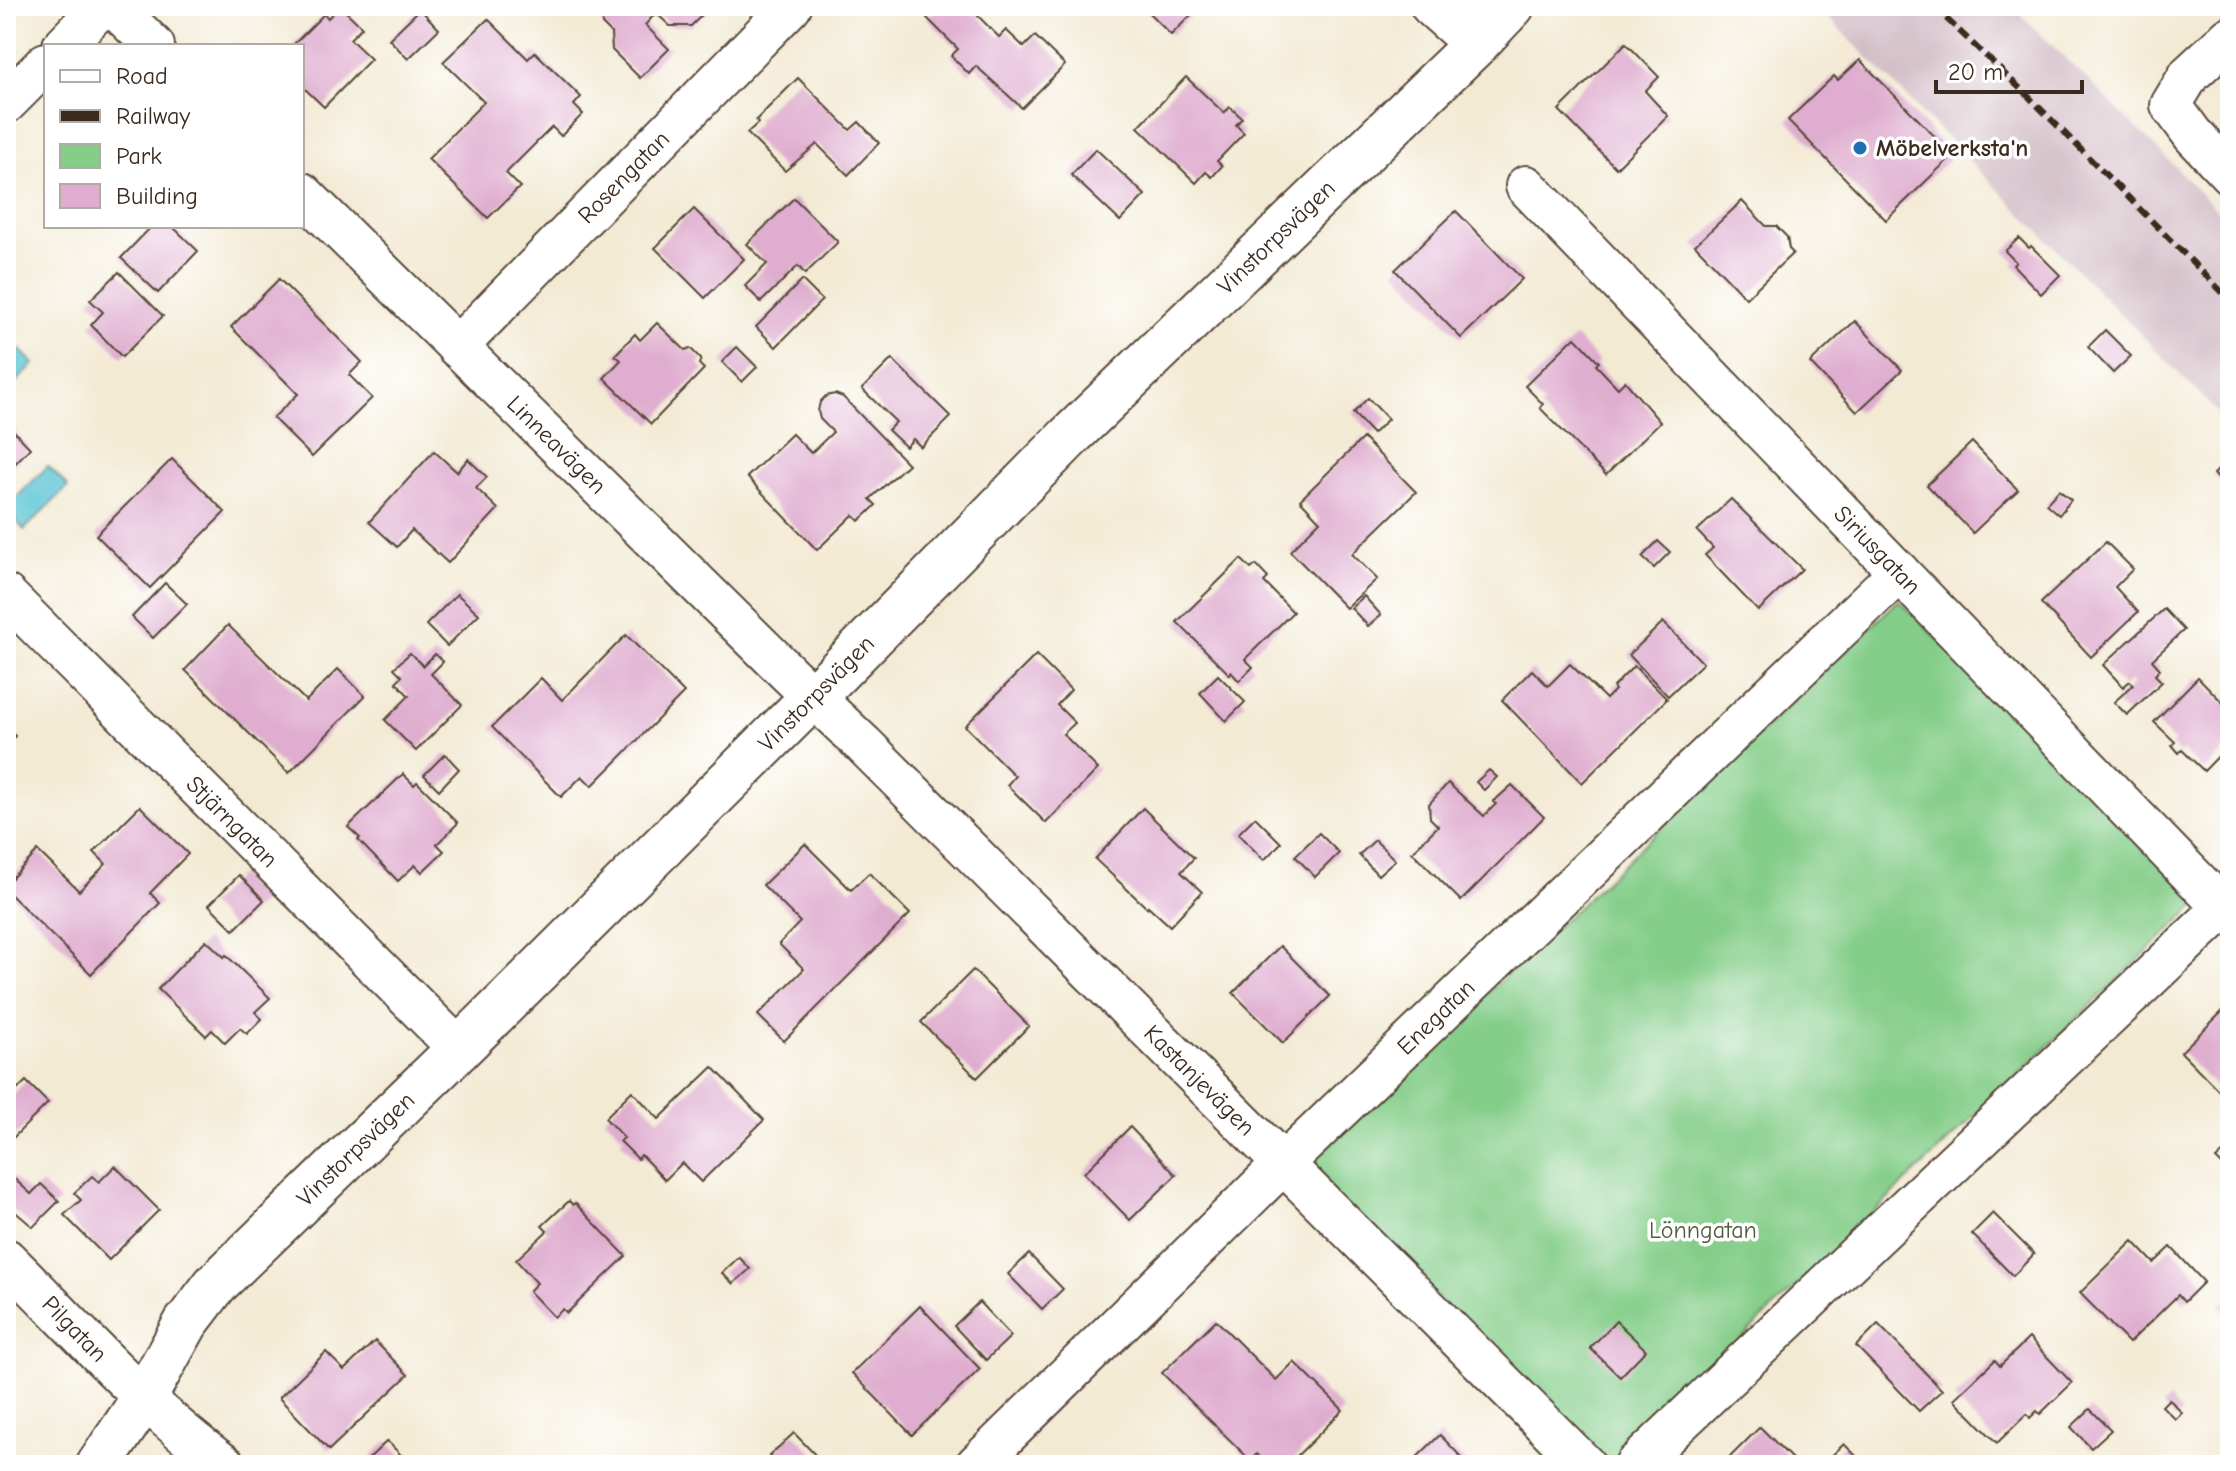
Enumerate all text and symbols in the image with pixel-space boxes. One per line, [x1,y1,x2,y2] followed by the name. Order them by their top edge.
[44,44,304,228] legend
[1936,44,2082,94] scale bar
[1948,58,2003,86] text: 20 m
[116,62,168,90] text: Road
[116,102,190,130] text: Railway
[572,125,675,229] street label: Rosengatan
[1876,134,2028,162] place label: Möbelverksta'n
[1851,139,1869,157] marker: Möbelverksta'n
[116,142,162,170] text: Park
[1212,174,1341,300] street label: Vinstorpsvägen
[116,182,198,210] text: Building
[501,389,612,500] street label: Linneavägen
[1828,500,1927,600] street label: Siriusgatan
[752,629,880,757] street label: Vinstorpsvägen
[180,770,284,873] street label: Stjärngatan
[1391,973,1480,1061] street label: Enegatan
[1138,1019,1261,1141] street label: Kastanjevägen
[291,1086,420,1212] street label: Vinstorpsvägen
[1649,1216,1757,1244] park label: Lönngatan
[36,1290,113,1368] street label: Pilgatan

